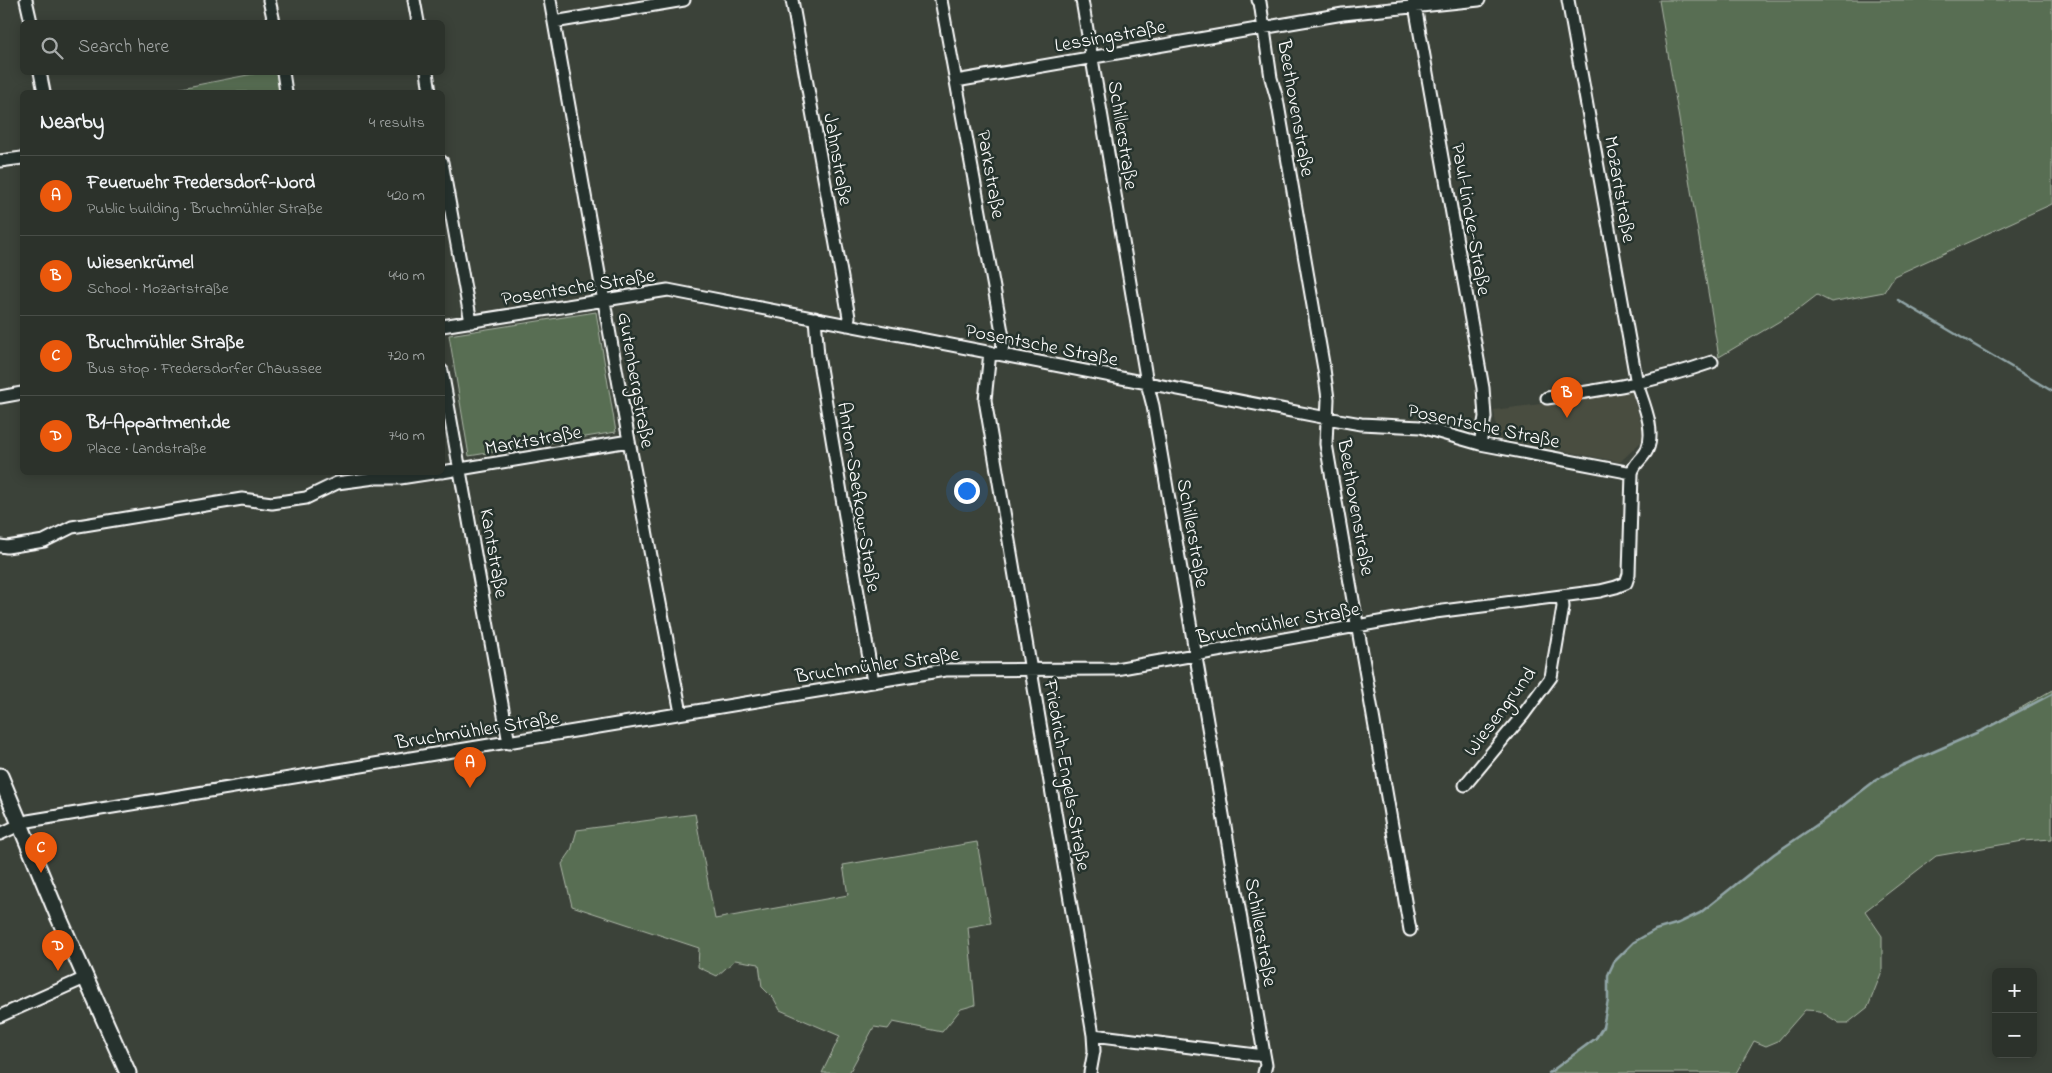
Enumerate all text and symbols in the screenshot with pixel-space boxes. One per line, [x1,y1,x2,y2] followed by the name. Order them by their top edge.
[1053,13,1169,62] street label: Lessingstraße
[20,20,445,75] search box
[38,34,66,62] icon: search
[78,34,169,61] text: Search here
[1268,37,1321,179] street label: Beethovenstraße
[1099,79,1144,192] street label: Schillerstraße
[40,108,104,138] text: Nearby
[369,111,425,135] text: 4 results
[814,111,859,208] street label: Jahnstraße
[967,128,1012,221] street label: Parkstraße
[1595,134,1642,245] street label: Mozartstraße
[1442,141,1497,298] street label: Paul-Lincke-Straße
[87,170,315,197] text: Feuerwehr Fredersdorf-Nord
[51,184,61,208] text: A
[387,184,425,208] text: 420 m
[87,197,323,221] text: Public building · Bruchmühler Straße
[87,250,194,277] text: Wiesenkrümel
[500,262,657,315] street label: Posentsche Straße
[51,264,61,288] text: B
[388,264,425,288] text: 440 m
[87,277,229,301] text: School · Mozartstraße
[607,310,661,451] street label: Gutenbergstraße
[963,317,1120,375] street label: Posentsche Straße
[87,330,244,357] text: Bruchmühler Straße
[52,344,60,368] text: C
[387,344,425,368] text: 720 m
[87,357,322,381] text: Bus stop · Fredersdorfer Chaussee
[1551,377,1583,418] pin: B
[1405,397,1562,458] street label: Posentsche Straße
[828,400,887,595] street label: Anton-Saefkow-Straße
[87,410,230,437] text: B1-Appartment.de
[483,419,584,464] street label: Marktstraße
[50,424,62,448] text: D
[388,424,425,448] text: 740 m
[1328,436,1381,578] street label: Beethovenstraße
[87,437,206,461] text: Place · Landstraße
[1168,477,1215,590] street label: Schillerstraße
[954,478,980,504] your location
[470,506,515,601] street label: Kantstraße
[1194,596,1362,653] street label: Bruchmühler Straße
[792,641,961,692] street label: Bruchmühler Straße
[1458,662,1545,764] street label: Wiesengrund
[1033,676,1097,874] street label: Friedrich-Engels-Straße
[392,704,561,759] street label: Bruchmühler Straße
[454,747,486,788] pin: A
[25,832,57,873] pin: C
[1236,876,1283,989] street label: Schillerstraße
[42,930,74,971] pin: D
[1992,968,2037,1058] map controls
[1992,968,2037,1013] button: +
[1992,1013,2037,1058] button: −

